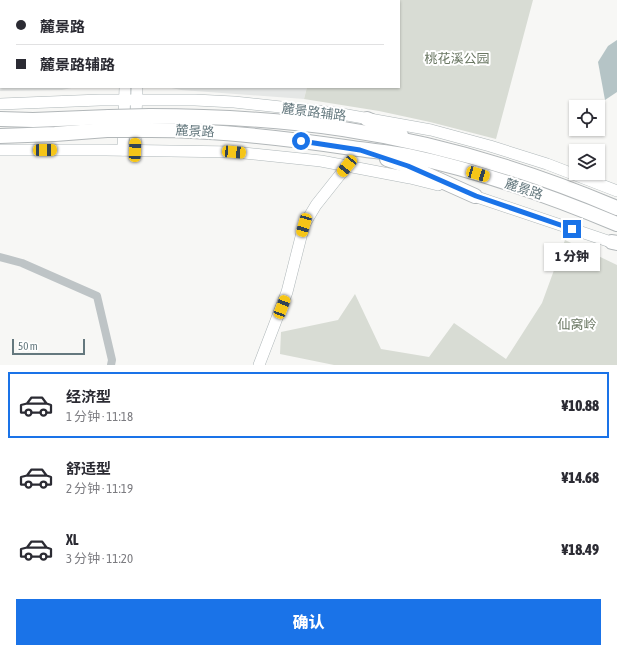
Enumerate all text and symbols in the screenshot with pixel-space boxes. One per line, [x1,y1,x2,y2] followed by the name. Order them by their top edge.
[40,18,85,35] text: 麓景路
[424,51,490,66] park label: 桃花溪公园
[40,56,115,73] text: 麓景路辅路
[569,100,605,180] map controls
[569,100,605,136] button: locate
[281,101,347,123] street label: 麓景路辅路
[175,122,215,140] street label: 麓景路
[292,132,310,150] route start
[129,138,141,162] car
[33,144,57,156] car
[569,144,605,180] button: layers
[222,145,246,159] car
[335,153,359,179] car
[465,165,491,183] car
[503,176,545,202] street label: 麓景路
[295,212,313,238] car
[563,220,581,238] route end
[544,243,600,271] callout: 1 分钟
[555,249,589,264] text: 1 分钟
[272,294,292,320] car
[557,317,597,332] park label: 仙窝岭
[12,337,85,356] scale bar
[18,340,38,352] text: 50 m
[18,387,54,423] icon: car
[66,388,111,405] text: 经济型
[561,397,599,414] text: ¥10.88
[66,409,133,424] text: 1 分钟 · 11:18
[18,459,54,495] icon: car
[66,460,111,477] text: 舒适型
[561,469,599,486] text: ¥14.68
[66,481,133,496] text: 2 分钟 · 11:19
[18,531,54,567] icon: car
[66,531,79,548] text: XL
[561,541,599,558] text: ¥18.49
[66,551,133,566] text: 3 分钟 · 11:20
[16,599,601,645] button: 确认

